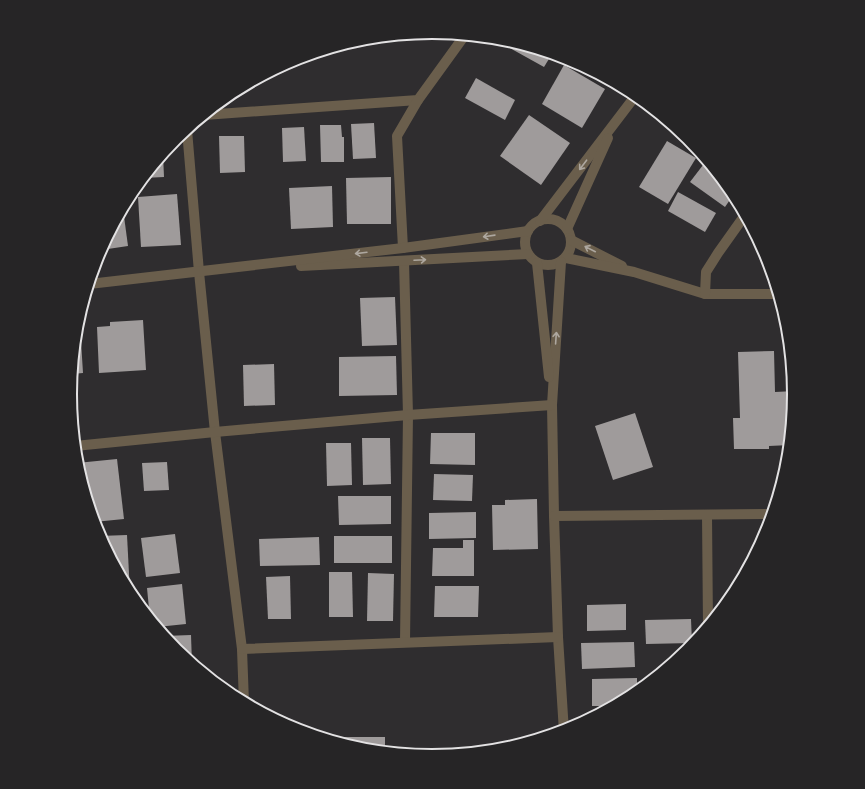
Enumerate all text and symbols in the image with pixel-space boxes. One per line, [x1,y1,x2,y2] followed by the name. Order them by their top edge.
[579,160,587,171] one-way arrow
[483,232,496,240] one-way arrow
[585,245,597,253] one-way arrow
[354,249,367,257] one-way arrow
[413,256,426,264] one-way arrow
[553,332,560,345] one-way arrow

